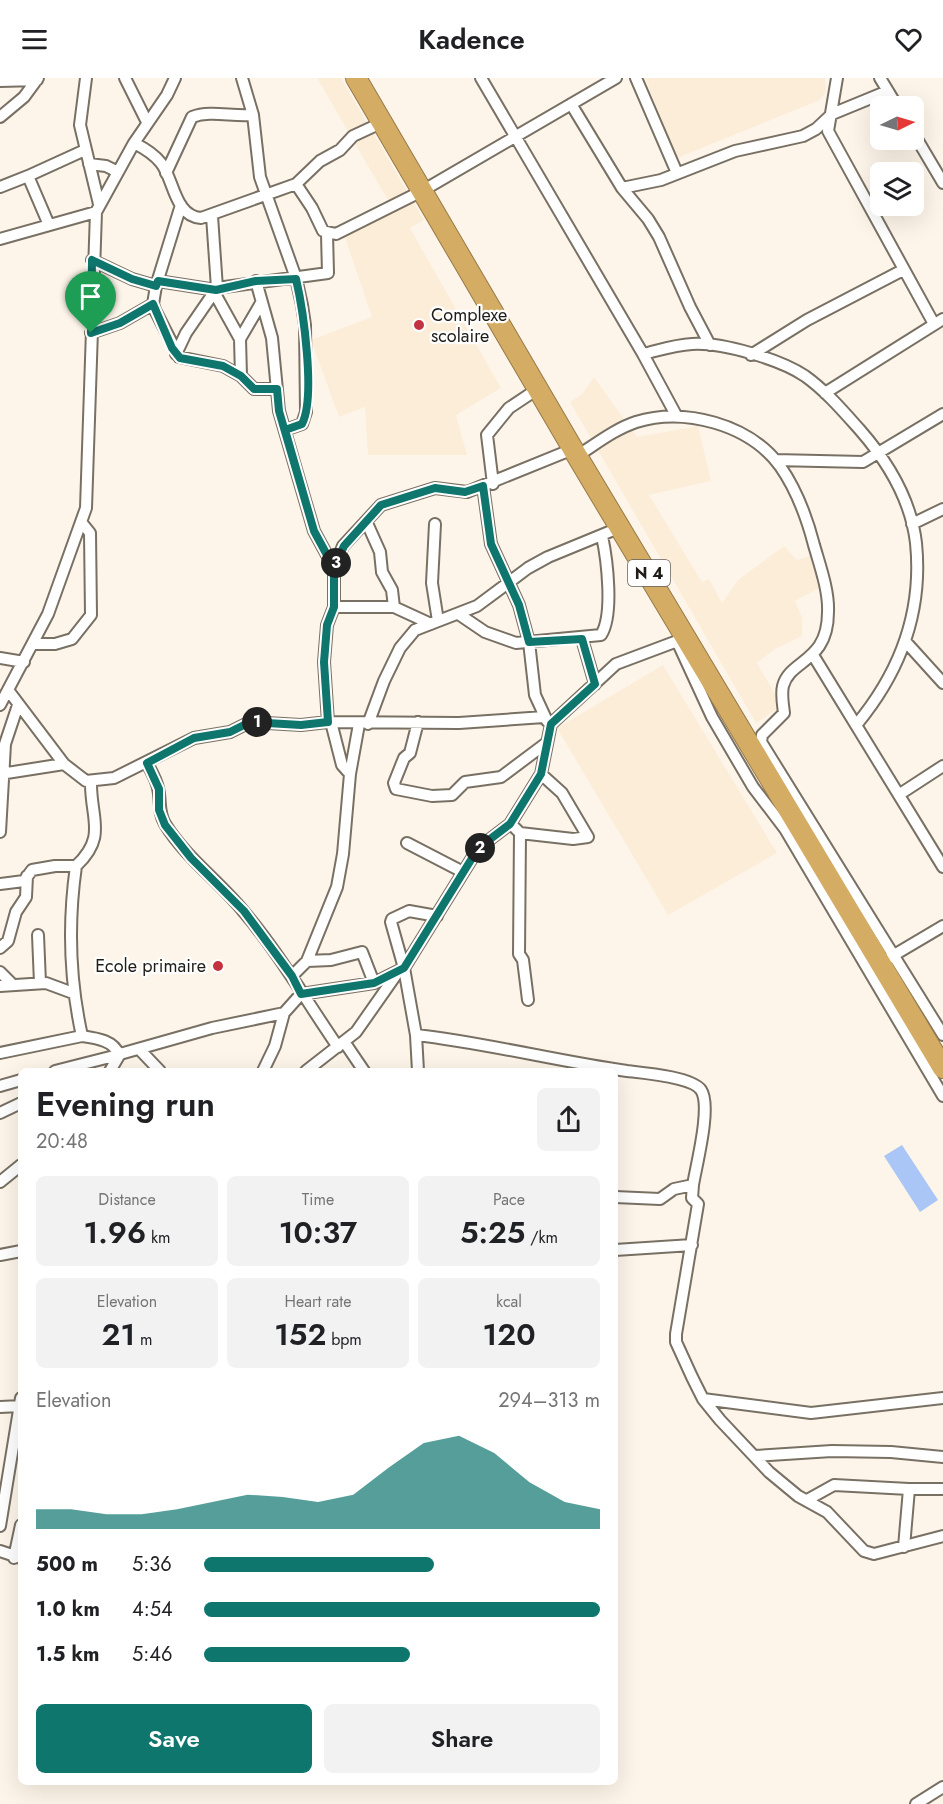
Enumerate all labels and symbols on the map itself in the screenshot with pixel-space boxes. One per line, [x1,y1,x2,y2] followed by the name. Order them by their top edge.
[870,96,924,150] north arrow
[65,271,116,333] pin
[431,302,507,349] place label: Complexe scolaire
[412,318,426,332] marker: Complexe scolaire
[321,548,351,578] pin: 3
[628,560,670,586] road number: N 4
[242,707,272,737] pin: 1
[465,833,495,863] pin: 2
[95,953,206,979] place label: Ecole primaire
[211,959,225,973] marker: Ecole primaire

